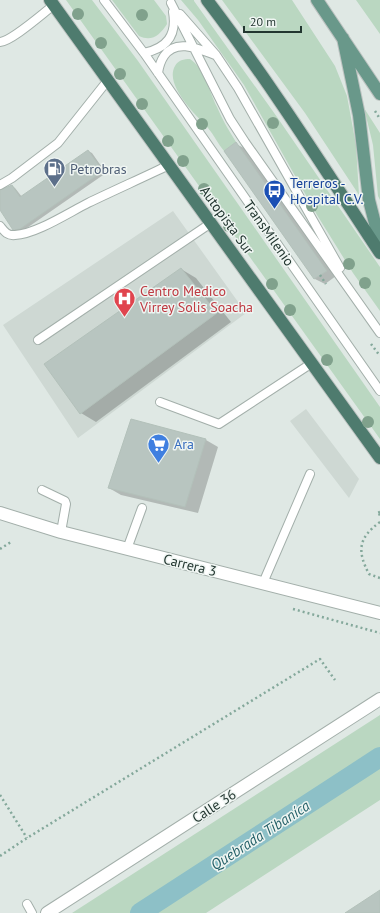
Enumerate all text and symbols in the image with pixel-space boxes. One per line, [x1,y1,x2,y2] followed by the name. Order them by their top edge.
[244,8,301,34] scale bar
[250,14,276,29] text: 20 m
[41,156,67,189] fuel station icon: Petrobras
[70,160,127,178] place label: Petrobras
[290,174,363,208] place label: Terreros - Hospital C.V.
[262,178,288,211] bus stop icon: Terreros - Hospital C.V.
[196,182,258,258] street label: Autopista Sur
[240,197,298,269] street label: TransMilenio
[139,282,253,316] place label: Centro Medico Virrey Solis Soacha
[112,286,138,319] hospital icon: Centro Medico Virrey Solis Soacha
[145,431,171,464] supermarket icon: Ara
[174,435,194,453] place label: Ara
[161,550,219,580] street label: Carrera 3
[189,785,239,827] street label: Calle 36
[207,796,314,874] water label: Quebrada Tibaníca

